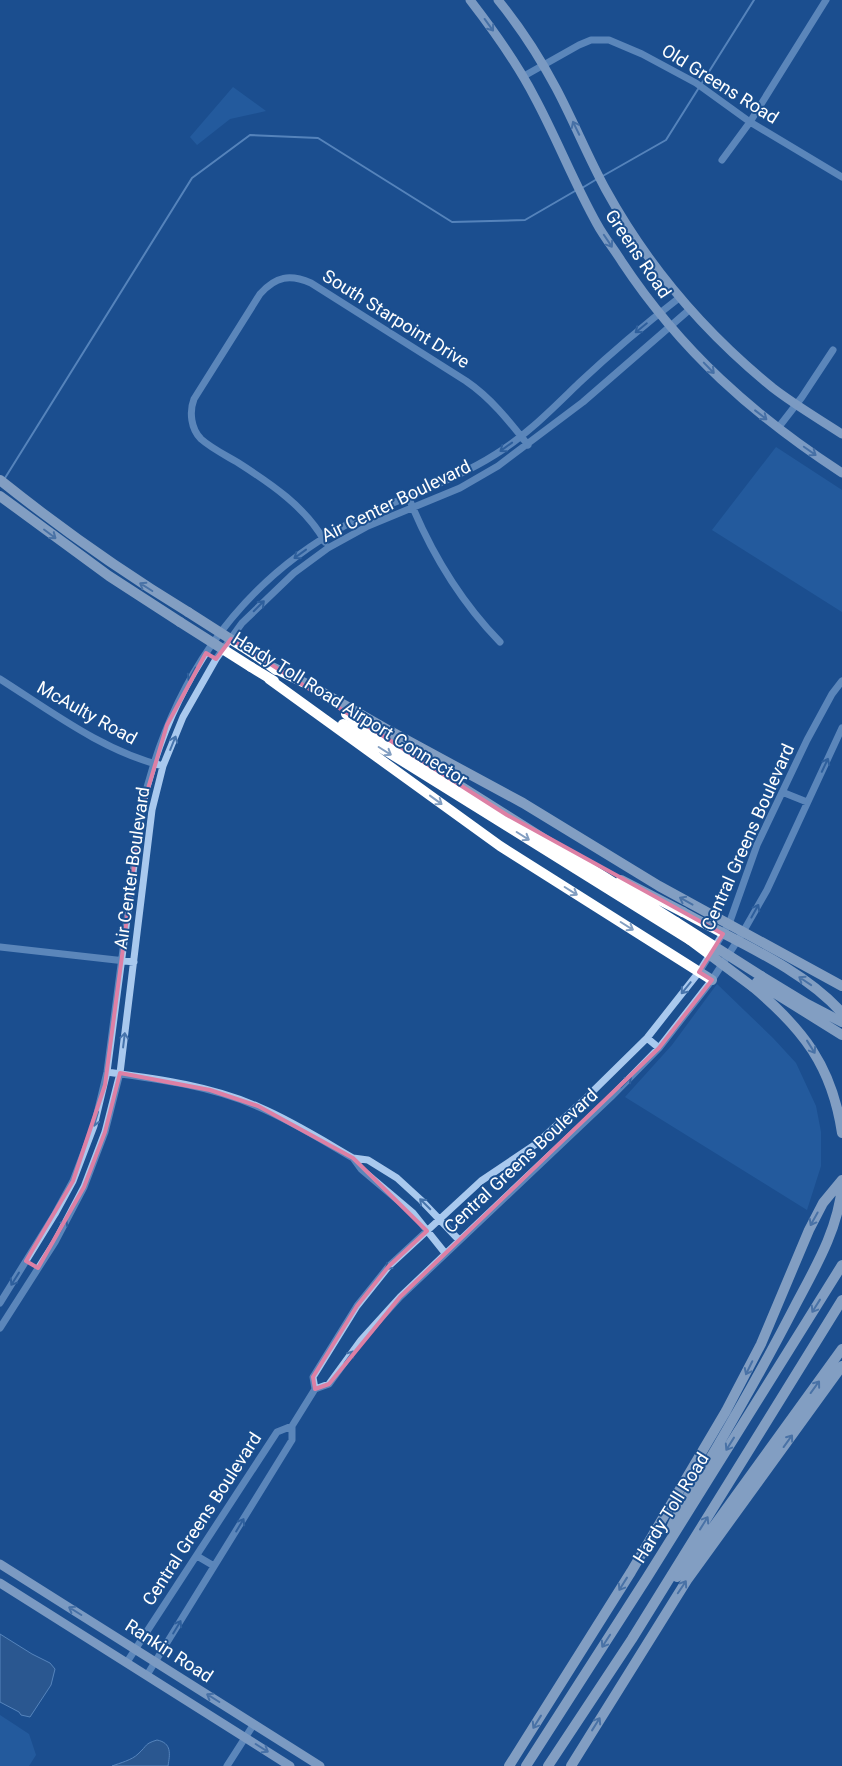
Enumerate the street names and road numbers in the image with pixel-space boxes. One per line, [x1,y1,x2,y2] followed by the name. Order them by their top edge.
[658,39,783,128] street label: Old Greens Road
[601,205,676,302] street label: Greens Road
[319,265,474,372] street label: South Starpoint Drive
[318,455,474,546] street label: Air Center Boulevard
[229,627,472,790] street label: Hardy Toll Road Airport Connector
[33,676,141,749] street label: McAulty Road
[697,740,798,933] street label: Central Greens Boulevard
[110,785,153,950] street label: Air Center Boulevard
[440,1084,602,1237] street label: Central Greens Boulevard
[138,1428,265,1609] street label: Central Greens Boulevard
[628,1449,713,1567] street label: Hardy Toll Road
[122,1615,217,1687] street label: Rankin Road

